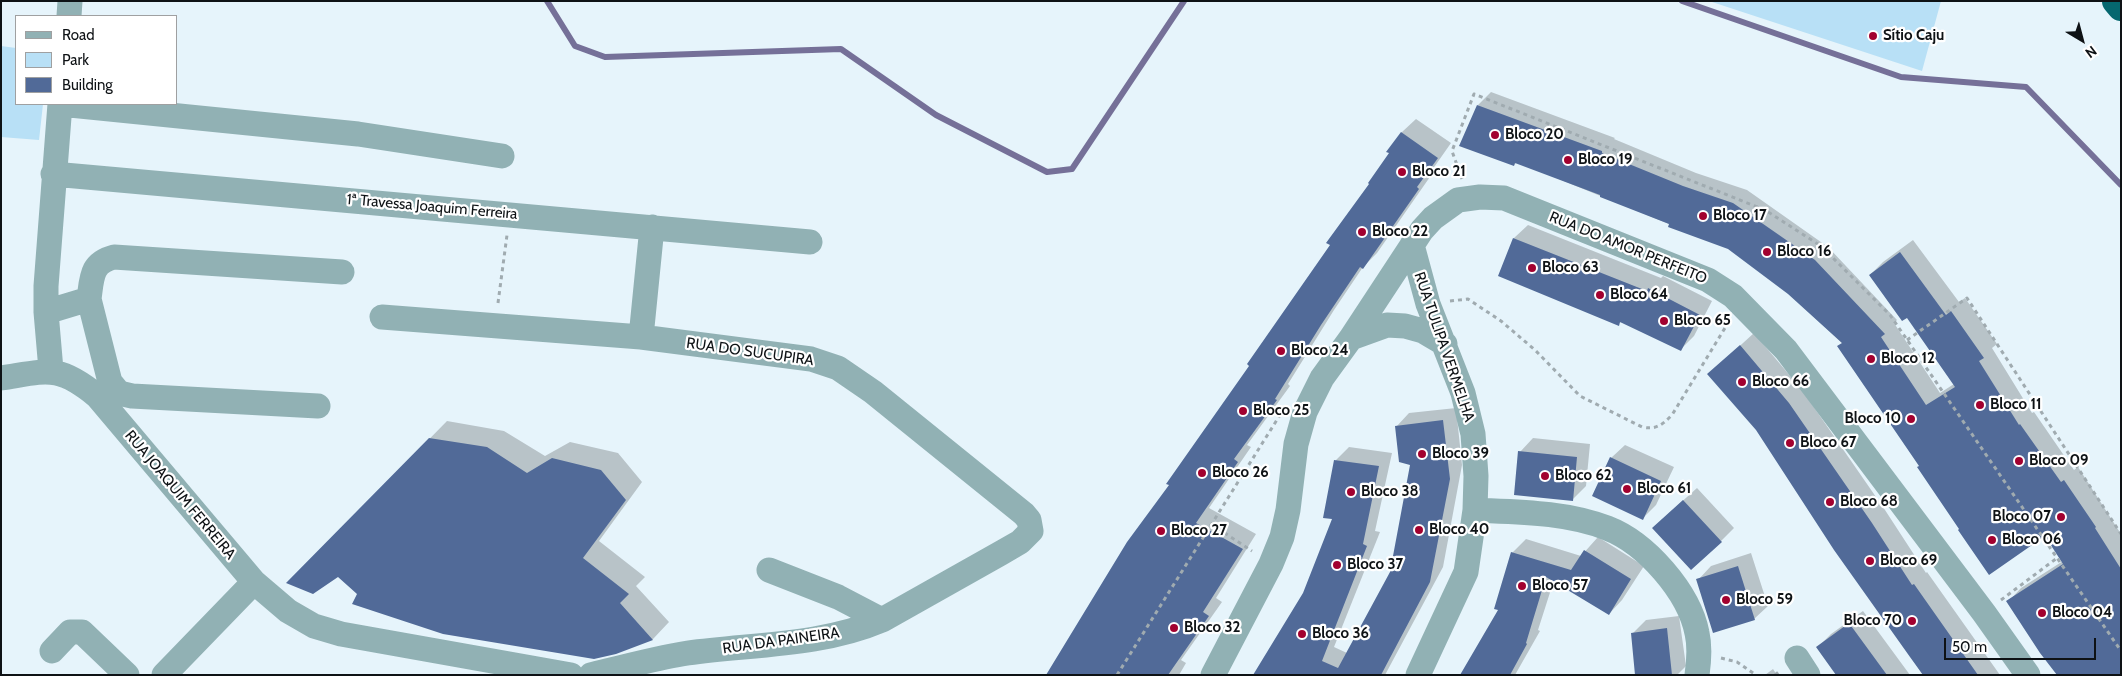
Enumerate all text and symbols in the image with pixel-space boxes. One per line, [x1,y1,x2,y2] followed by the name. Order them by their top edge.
[15,15,178,105] legend
[2057,15,2107,65] north arrow
[62,26,95,44] text: Road
[1883,27,1944,45] place label: Sítio Caju
[1867,30,1879,42] marker: Sítio Caju
[2082,42,2100,62] text: N
[62,51,89,69] text: Park
[62,76,113,94] text: Building
[1505,126,1564,144] place label: Bloco 20
[1489,129,1501,141] marker: Bloco 20
[1578,151,1632,169] place label: Bloco 19
[1562,154,1574,166] marker: Bloco 19
[1412,163,1466,181] place label: Bloco 21
[1396,166,1408,178] marker: Bloco 21
[346,191,518,223] street label: 1ª Travessa Joaquim Ferreira
[1713,207,1767,225] place label: Bloco 17
[1547,208,1709,288] street label: RUA DO AMOR PERFEITO
[1697,210,1709,222] marker: Bloco 17
[1372,223,1428,241] place label: Bloco 22
[1356,226,1368,238] marker: Bloco 22
[1777,243,1831,261] place label: Bloco 16
[1761,246,1773,258] marker: Bloco 16
[1542,259,1599,277] place label: Bloco 63
[1526,262,1538,274] marker: Bloco 63
[1410,270,1478,424] street label: RUA TULIPA VERMELHA
[1610,286,1668,304] place label: Bloco 64
[1594,289,1606,301] marker: Bloco 64
[1674,312,1731,330] place label: Bloco 65
[1658,315,1670,327] marker: Bloco 65
[685,334,815,370] street label: RUA DO SUCUPIRA
[1291,342,1349,360] place label: Bloco 24
[1275,345,1287,357] marker: Bloco 24
[1881,350,1935,368] place label: Bloco 12
[1865,353,1877,365] marker: Bloco 12
[1752,373,1809,391] place label: Bloco 66
[1736,376,1748,388] marker: Bloco 66
[1990,396,2041,414] place label: Bloco 11
[1974,399,1986,411] marker: Bloco 11
[1253,402,1309,420] place label: Bloco 25
[1237,405,1249,417] marker: Bloco 25
[1844,410,1901,428] place label: Bloco 10
[1905,413,1917,425] marker: Bloco 10
[121,427,239,563] street label: RUA JOAQUIM FERREIRA
[1800,434,1856,452] place label: Bloco 67
[1784,437,1796,449] marker: Bloco 67
[1432,445,1489,463] place label: Bloco 39
[1416,448,1428,460] marker: Bloco 39
[2029,452,2088,470] place label: Bloco 09
[2013,455,2025,467] marker: Bloco 09
[1212,464,1269,482] place label: Bloco 26
[1196,467,1208,479] marker: Bloco 26
[1555,467,1612,485] place label: Bloco 62
[1539,470,1551,482] marker: Bloco 62
[1637,480,1691,498] place label: Bloco 61
[1361,483,1419,501] place label: Bloco 38
[1621,483,1633,495] marker: Bloco 61
[1345,486,1357,498] marker: Bloco 38
[1840,493,1898,511] place label: Bloco 68
[1824,496,1836,508] marker: Bloco 68
[1992,508,2051,526] place label: Bloco 07
[2055,511,2067,523] marker: Bloco 07
[1429,521,1489,539] place label: Bloco 40
[1171,522,1227,540] place label: Bloco 27
[1413,524,1425,536] marker: Bloco 40
[1155,525,1167,537] marker: Bloco 27
[2002,531,2061,549] place label: Bloco 06
[1986,534,1998,546] marker: Bloco 06
[1880,552,1937,570] place label: Bloco 69
[1864,555,1876,567] marker: Bloco 69
[1347,556,1403,574] place label: Bloco 37
[1331,559,1343,571] marker: Bloco 37
[1532,577,1588,595] place label: Bloco 57
[1516,580,1528,592] marker: Bloco 57
[1736,591,1793,609] place label: Bloco 59
[1720,594,1732,606] marker: Bloco 59
[2052,604,2112,622] place label: Bloco 04
[2036,607,2048,619] marker: Bloco 04
[1843,612,1902,630] place label: Bloco 70
[1906,615,1918,627] marker: Bloco 70
[1184,619,1240,637] place label: Bloco 32
[1168,622,1180,634] marker: Bloco 32
[721,624,841,658] street label: RUA DA PAINEIRA
[1312,625,1369,643] place label: Bloco 36
[1296,628,1308,640] marker: Bloco 36
[1947,628,2100,660] scale bar
[1952,638,1987,656] text: 50 m

